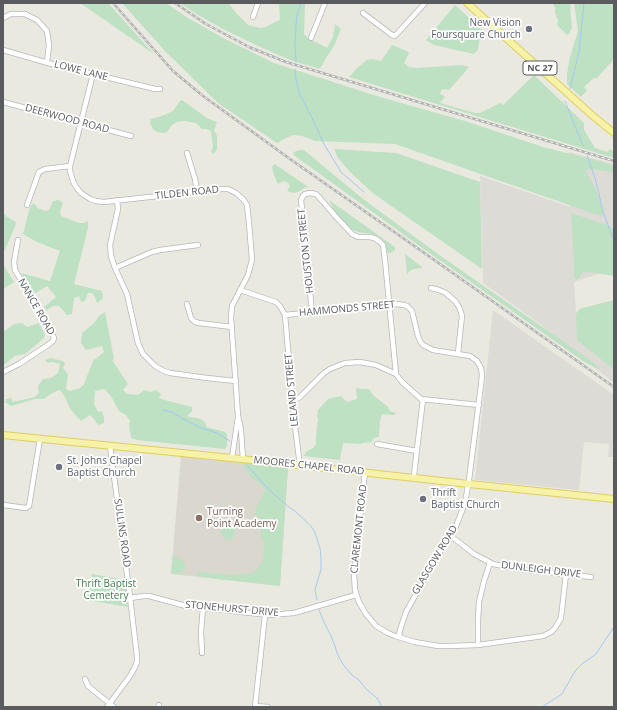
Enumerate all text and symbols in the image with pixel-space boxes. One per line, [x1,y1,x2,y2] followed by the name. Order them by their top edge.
[431,17,521,40] place label: New Vision Foursquare Church
[524,24,534,34] marker: New Vision Foursquare Church
[53,59,109,83] street label: LOWE LANE
[523,61,557,75] road number: NC 27
[24,102,110,136] street label: DEERWOOD ROAD
[155,184,219,202] street label: TILDEN ROAD
[296,208,316,294] street label: HOUSTON STREET
[15,277,57,337] street label: NANCE ROAD
[299,299,395,319] street label: HAMMONDS STREET
[283,353,301,427] street label: LELAND STREET
[253,454,365,478] street label: MOORES CHAPEL ROAD
[67,455,142,478] place label: St. Johns Chapel Baptist Church
[54,462,64,472] marker: St. Johns Chapel Baptist Church
[348,484,370,574] street label: CLAREMONT ROAD
[431,487,500,510] place label: Thrift Baptist Church
[418,494,428,504] marker: Thrift Baptist Church
[111,498,133,568] street label: SULLINS ROAD
[207,506,277,530] place label: Turning Point Academy
[194,513,204,523] marker: Turning Point Academy
[410,523,460,597] street label: GLASGOW ROAD
[500,559,582,581] street label: DUNLEIGH DRIVE
[76,578,136,602] park label: Thrift Baptist Cemetery
[185,599,279,619] street label: STONEHURST DRIVE

